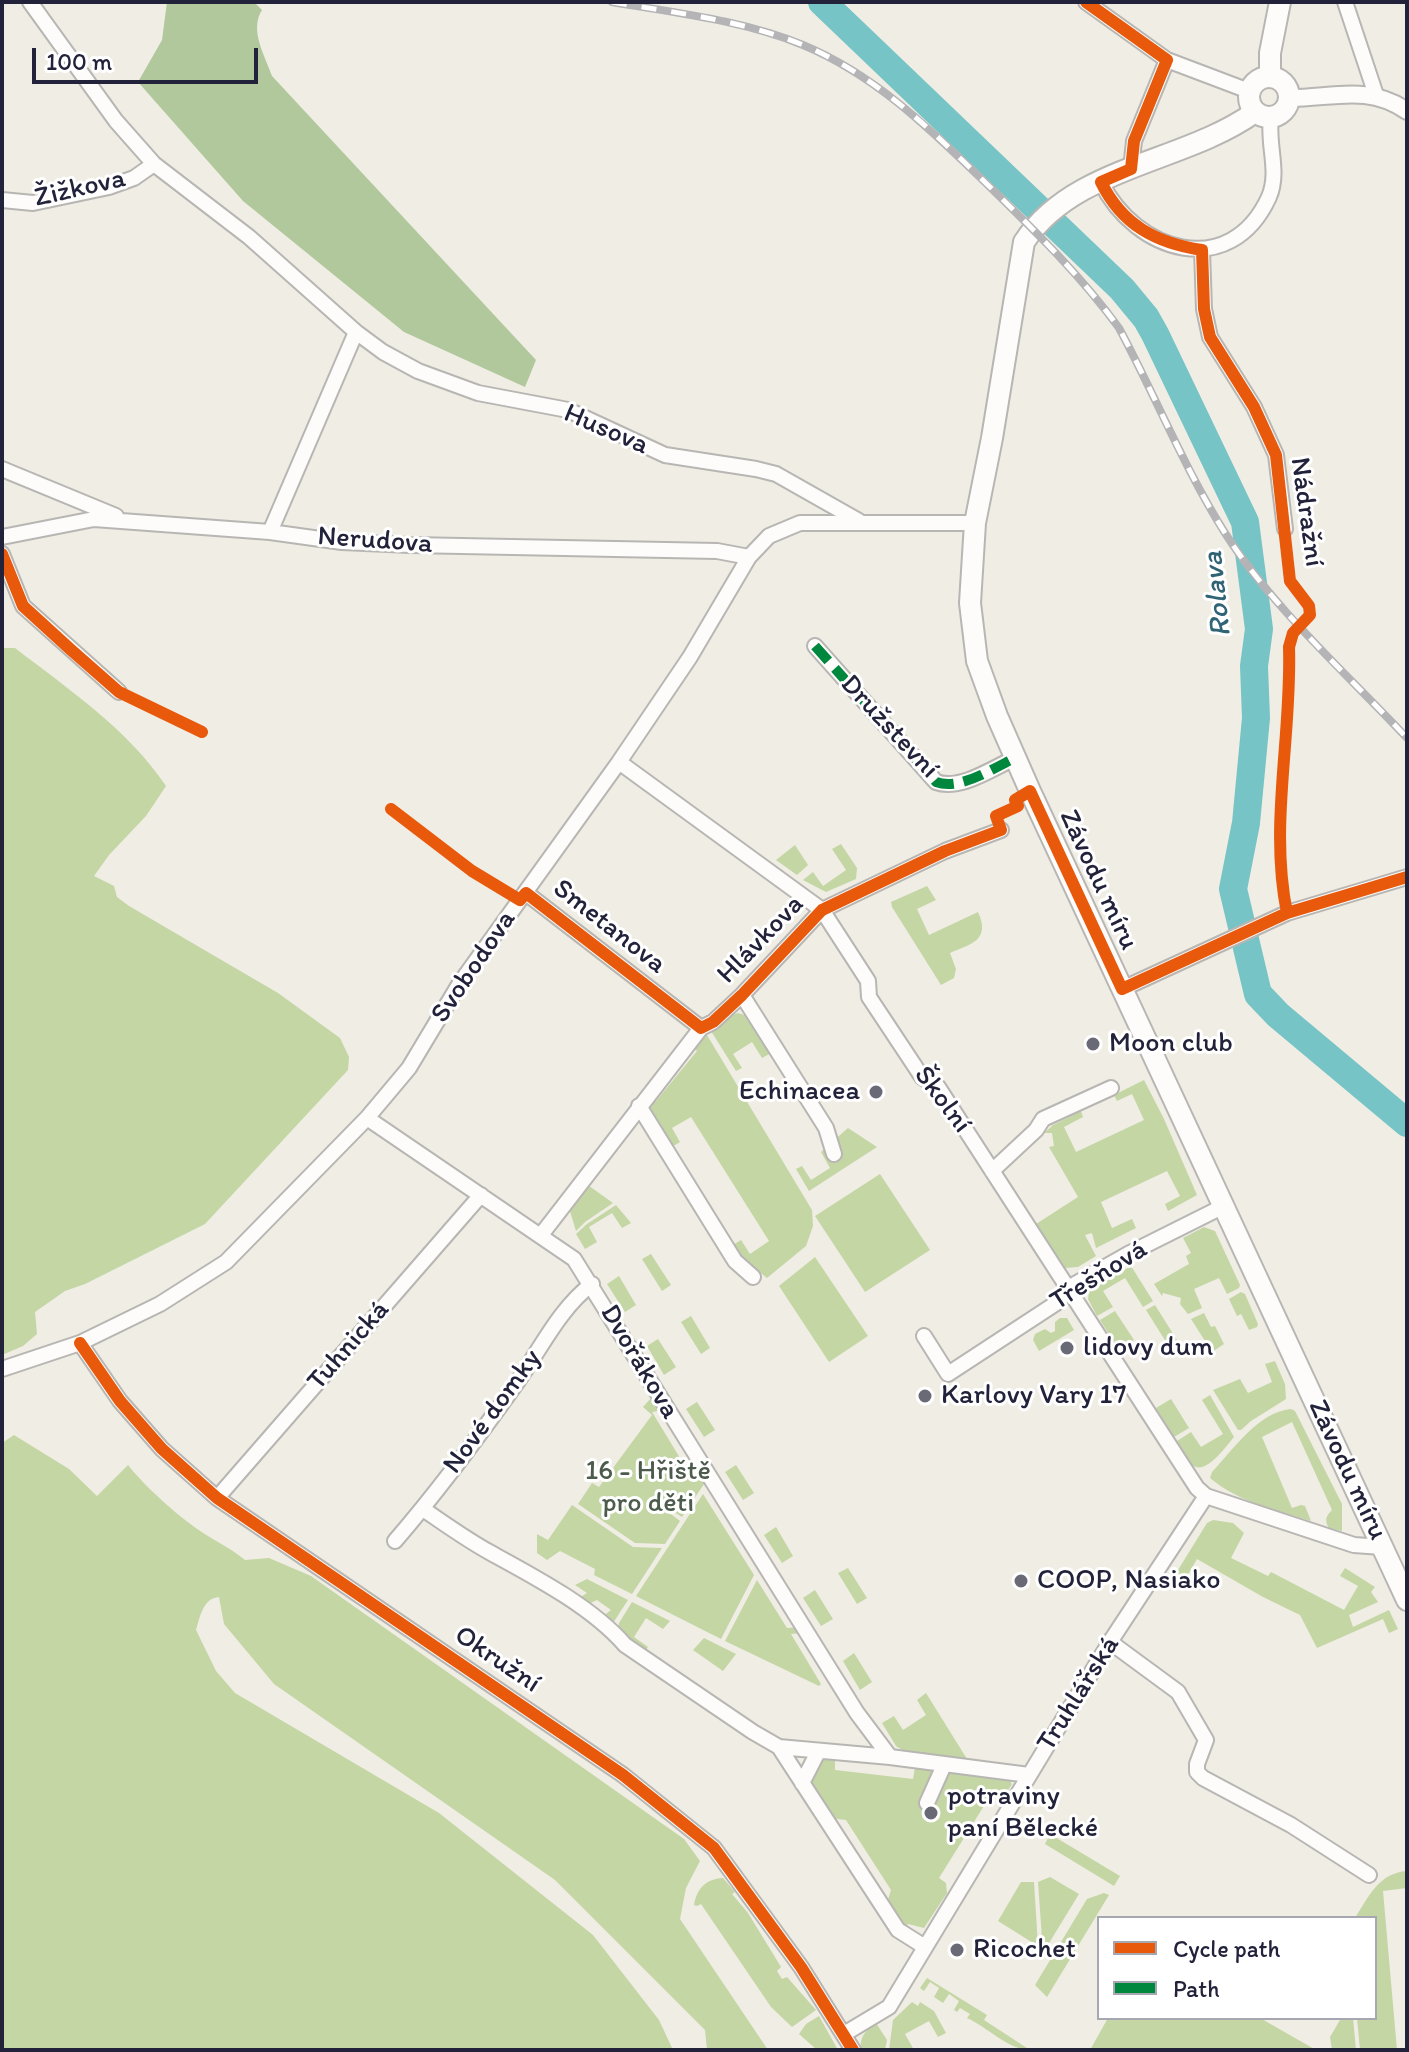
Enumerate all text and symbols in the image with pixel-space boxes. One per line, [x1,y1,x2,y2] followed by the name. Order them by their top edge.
[36,32,262,82] scale bar
[46,47,112,76] text: 100 m
[31,162,129,216] street label: Žižkova
[558,397,654,463] street label: Husova
[1282,455,1330,569] street label: Nádražní
[316,520,434,562] street label: Nerudova
[1196,549,1240,639] water label: Rolava
[833,668,945,786] street label: Družstevní
[1051,805,1145,955] street label: Závodu míru
[546,872,672,982] street label: Smetanova
[711,889,811,991] street label: Hlávkova
[424,904,524,1030] street label: Svobodova
[1109,1027,1233,1061] place label: Moon club
[1084,1035,1102,1053] marker: Moon club
[906,1060,978,1140] street label: Školní
[739,1075,860,1109] place label: Echinacea
[867,1083,885,1101] marker: Echinacea
[1044,1233,1154,1319] street label: Třešňová
[301,1294,397,1398] street label: Tuhnická
[592,1299,686,1425] street label: Dvořákova
[1083,1331,1213,1365] place label: lidovy dum
[1058,1339,1076,1357] marker: lidovy dum
[437,1343,549,1481] street label: Nové domky
[941,1379,1126,1413] place label: Karlovy Vary 17
[916,1387,934,1405] marker: Karlovy Vary 17
[1300,1395,1394,1545] street label: Závodu míru
[585,1455,711,1521] park label: 16 - Hřiště pro děti
[1037,1564,1221,1598] place label: COOP, Nasiako
[1012,1572,1030,1590] marker: COOP, Nasiako
[447,1619,547,1701] street label: Okružní
[1030,1630,1128,1758] street label: Truhlářská
[947,1780,1098,1846] place label: potraviny paní Bělecké
[922,1804,940,1822] marker: potraviny paní Bělecké
[1097,1916,1377,2020] legend
[973,1933,1076,1967] place label: Ricochet
[1173,1934,1280,1963] text: Cycle path
[948,1941,966,1959] marker: Ricochet
[1173,1974,1220,2003] text: Path

